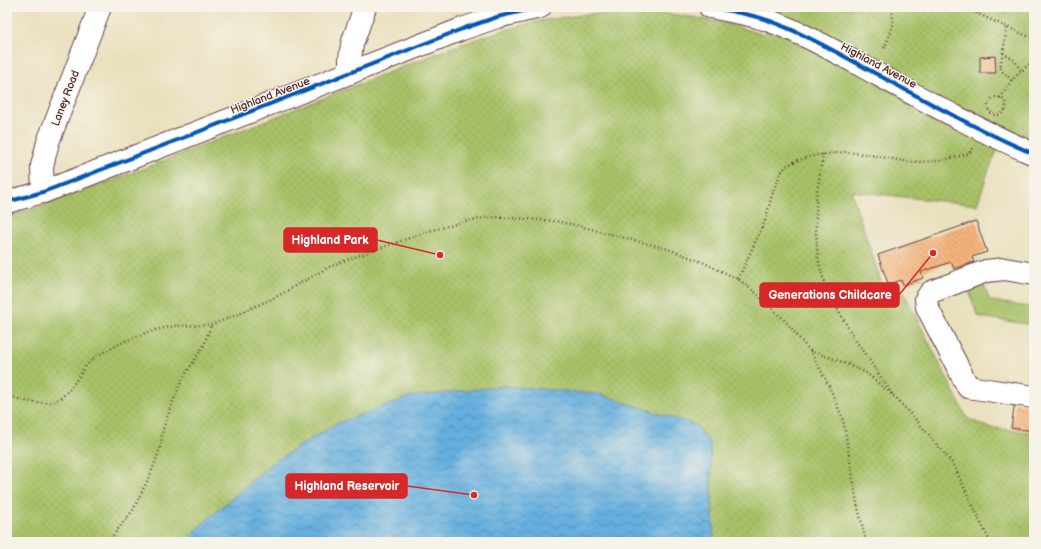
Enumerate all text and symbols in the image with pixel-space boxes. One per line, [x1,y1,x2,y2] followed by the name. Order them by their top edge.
[839,40,919,91] street label: Highland Avenue
[49,68,82,128] street label: Laney Road
[229,74,312,117] street label: Highland Avenue
[284,228,377,252] callout: Highland Park
[292,233,369,248] text: Highland Park
[760,283,899,307] callout: Generations Childcare
[768,288,892,303] text: Generations Childcare
[286,474,407,498] callout: Highland Reservoir
[295,479,400,494] text: Highland Reservoir

